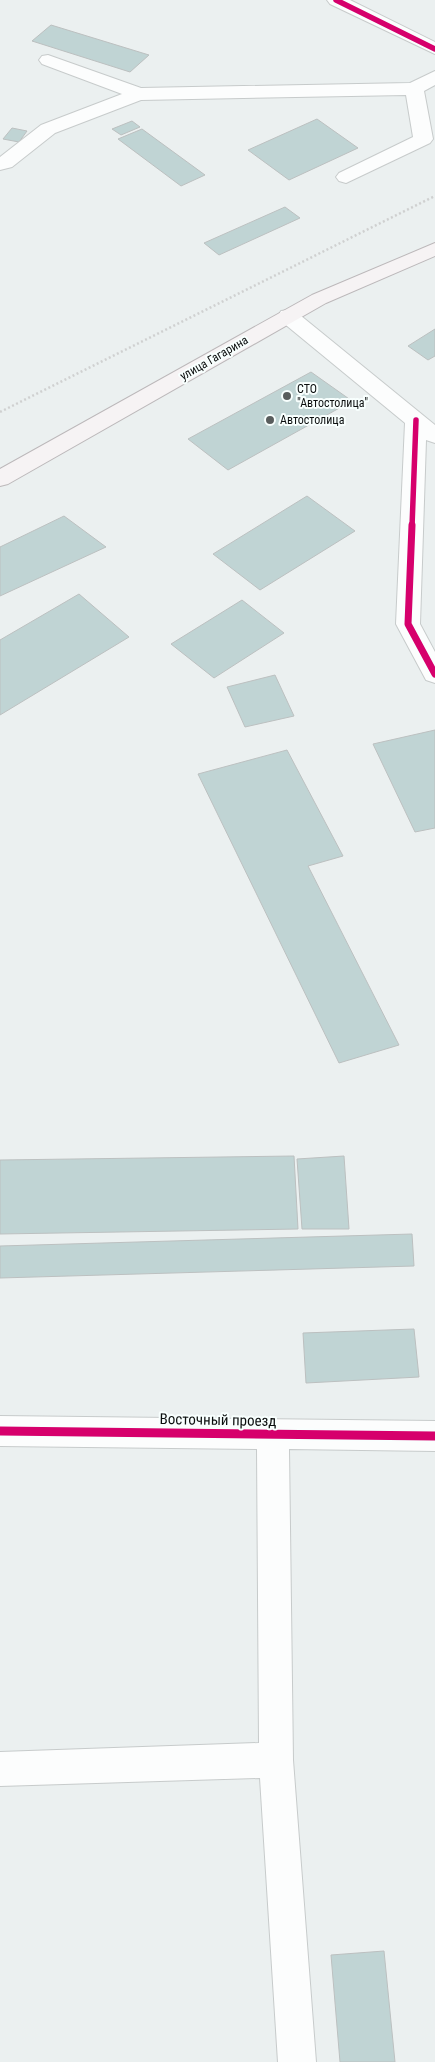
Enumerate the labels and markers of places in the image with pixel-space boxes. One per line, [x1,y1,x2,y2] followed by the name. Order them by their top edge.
[297,382,368,410] place label: СТО "Автостолица"
[281,390,293,402] marker: СТО "Автостолица"
[280,413,345,427] place label: Автостолица
[264,414,276,426] marker: Автостолица

